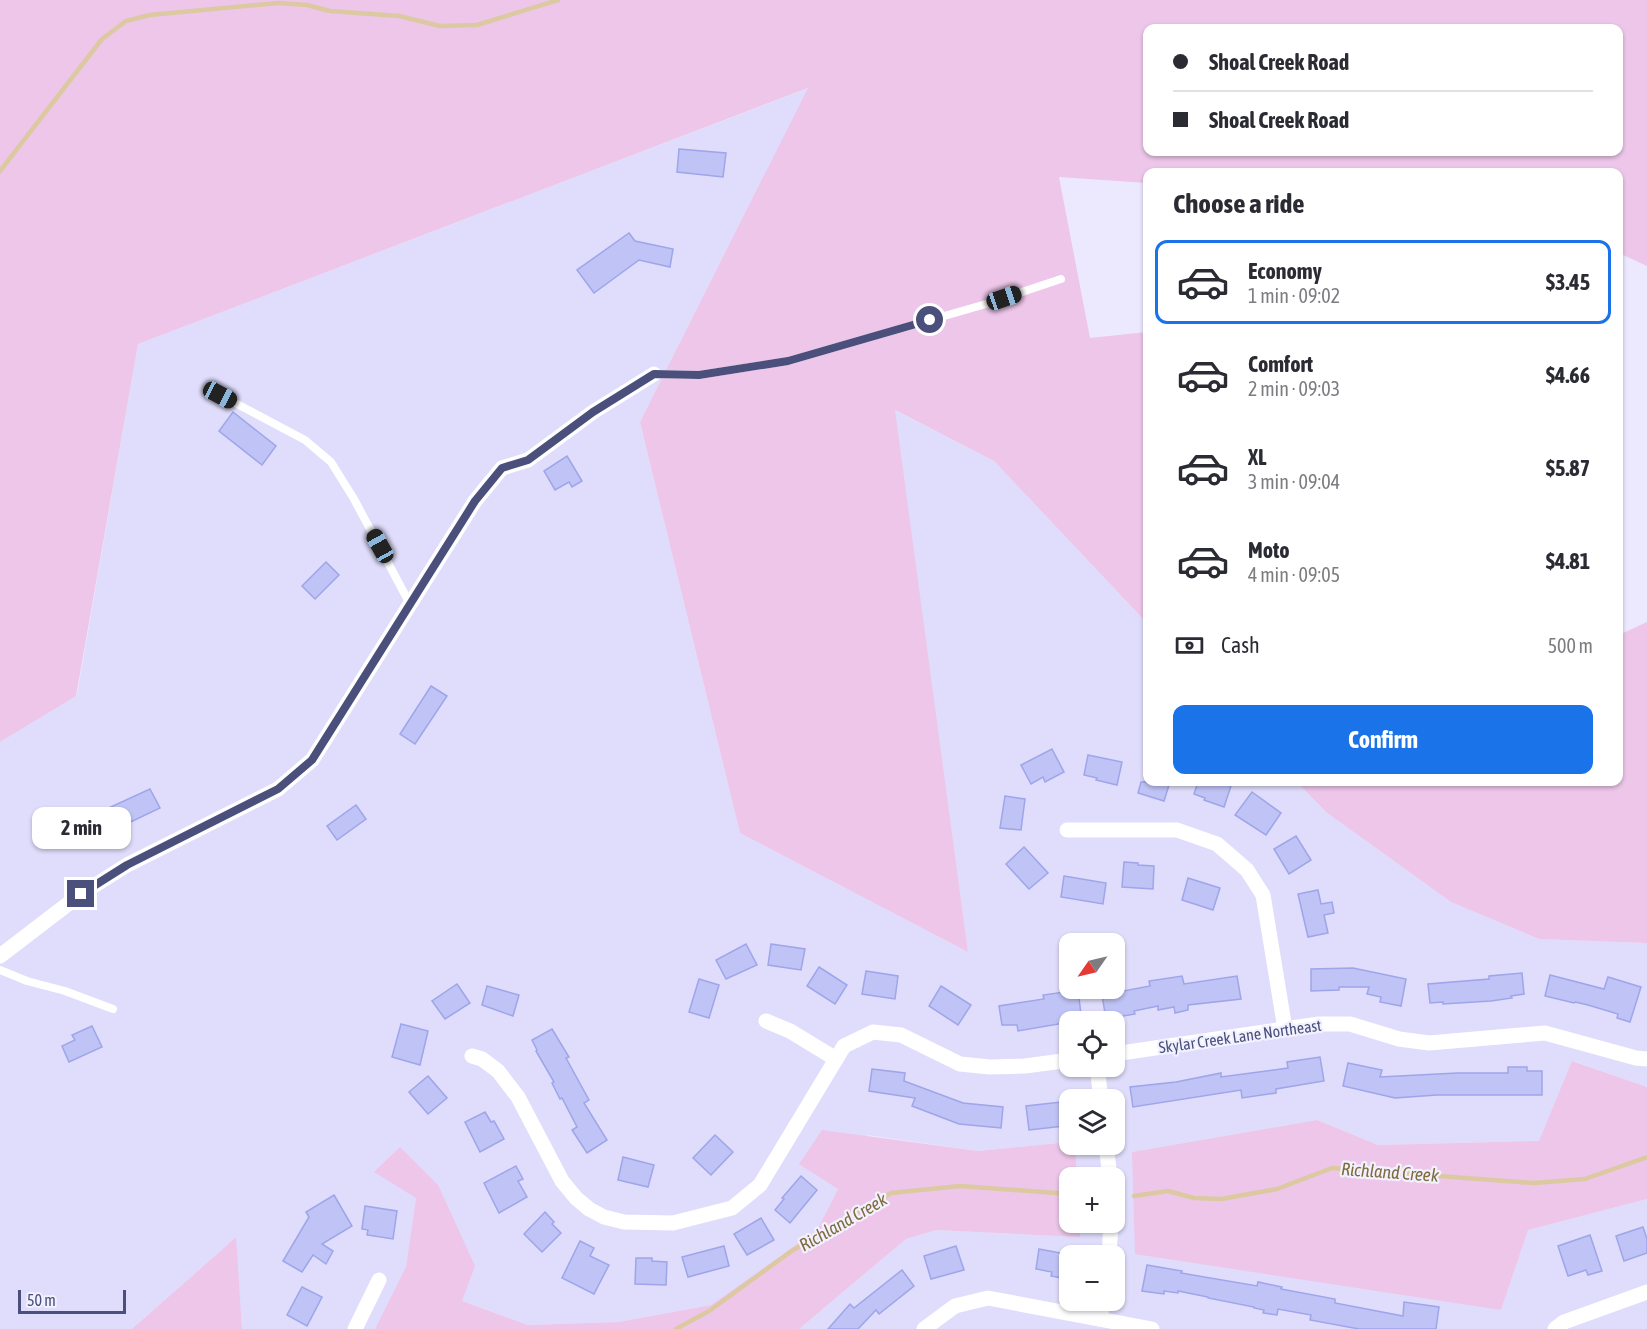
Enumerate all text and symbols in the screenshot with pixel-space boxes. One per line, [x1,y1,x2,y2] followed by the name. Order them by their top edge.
[1209,49,1349,75] text: Shoal Creek Road
[1209,107,1349,133] text: Shoal Creek Road
[1173,188,1305,219] text: Choose a ride
[1176,255,1230,309] icon: car
[1248,258,1322,284] text: Economy
[1546,269,1590,295] text: $3.45
[984,284,1024,312] car
[1248,284,1340,307] text: 1 min · 09:02
[916,306,943,333] route start
[1176,348,1230,402] icon: car
[1248,351,1313,377] text: Comfort
[1546,362,1590,388] text: $4.66
[1248,377,1340,400] text: 2 min · 09:03
[200,379,240,411] car
[1176,441,1230,495] icon: car
[1248,444,1266,470] text: XL
[1546,455,1590,481] text: $5.87
[1248,470,1340,493] text: 3 min · 09:04
[363,526,397,566] car
[1176,534,1230,588] icon: car
[1248,537,1290,563] text: Moto
[1546,548,1590,574] text: $4.81
[1248,563,1340,586] text: 4 min · 09:05
[1173,629,1206,662] icon: cash
[1221,632,1260,658] text: Cash
[1548,634,1593,657] text: 500 m
[1173,705,1593,774] button: Confirm
[32,807,130,849] callout: 2 min
[61,816,102,839] text: 2 min
[67,880,94,907] route end
[1059,933,1125,999] north arrow
[1059,933,1125,1311] map controls
[1059,1011,1125,1077] button: locate
[1157,1016,1323,1057] street label: Skylar Creek Lane Northeast
[1059,1089,1125,1155] button: layers
[1340,1158,1441,1186] water label: Richland Creek
[1059,1167,1125,1233] button: +
[795,1188,892,1256] water label: Richland Creek
[1059,1245,1125,1311] button: −
[18,1287,126,1314] scale bar
[27,1291,56,1309] text: 50 m

